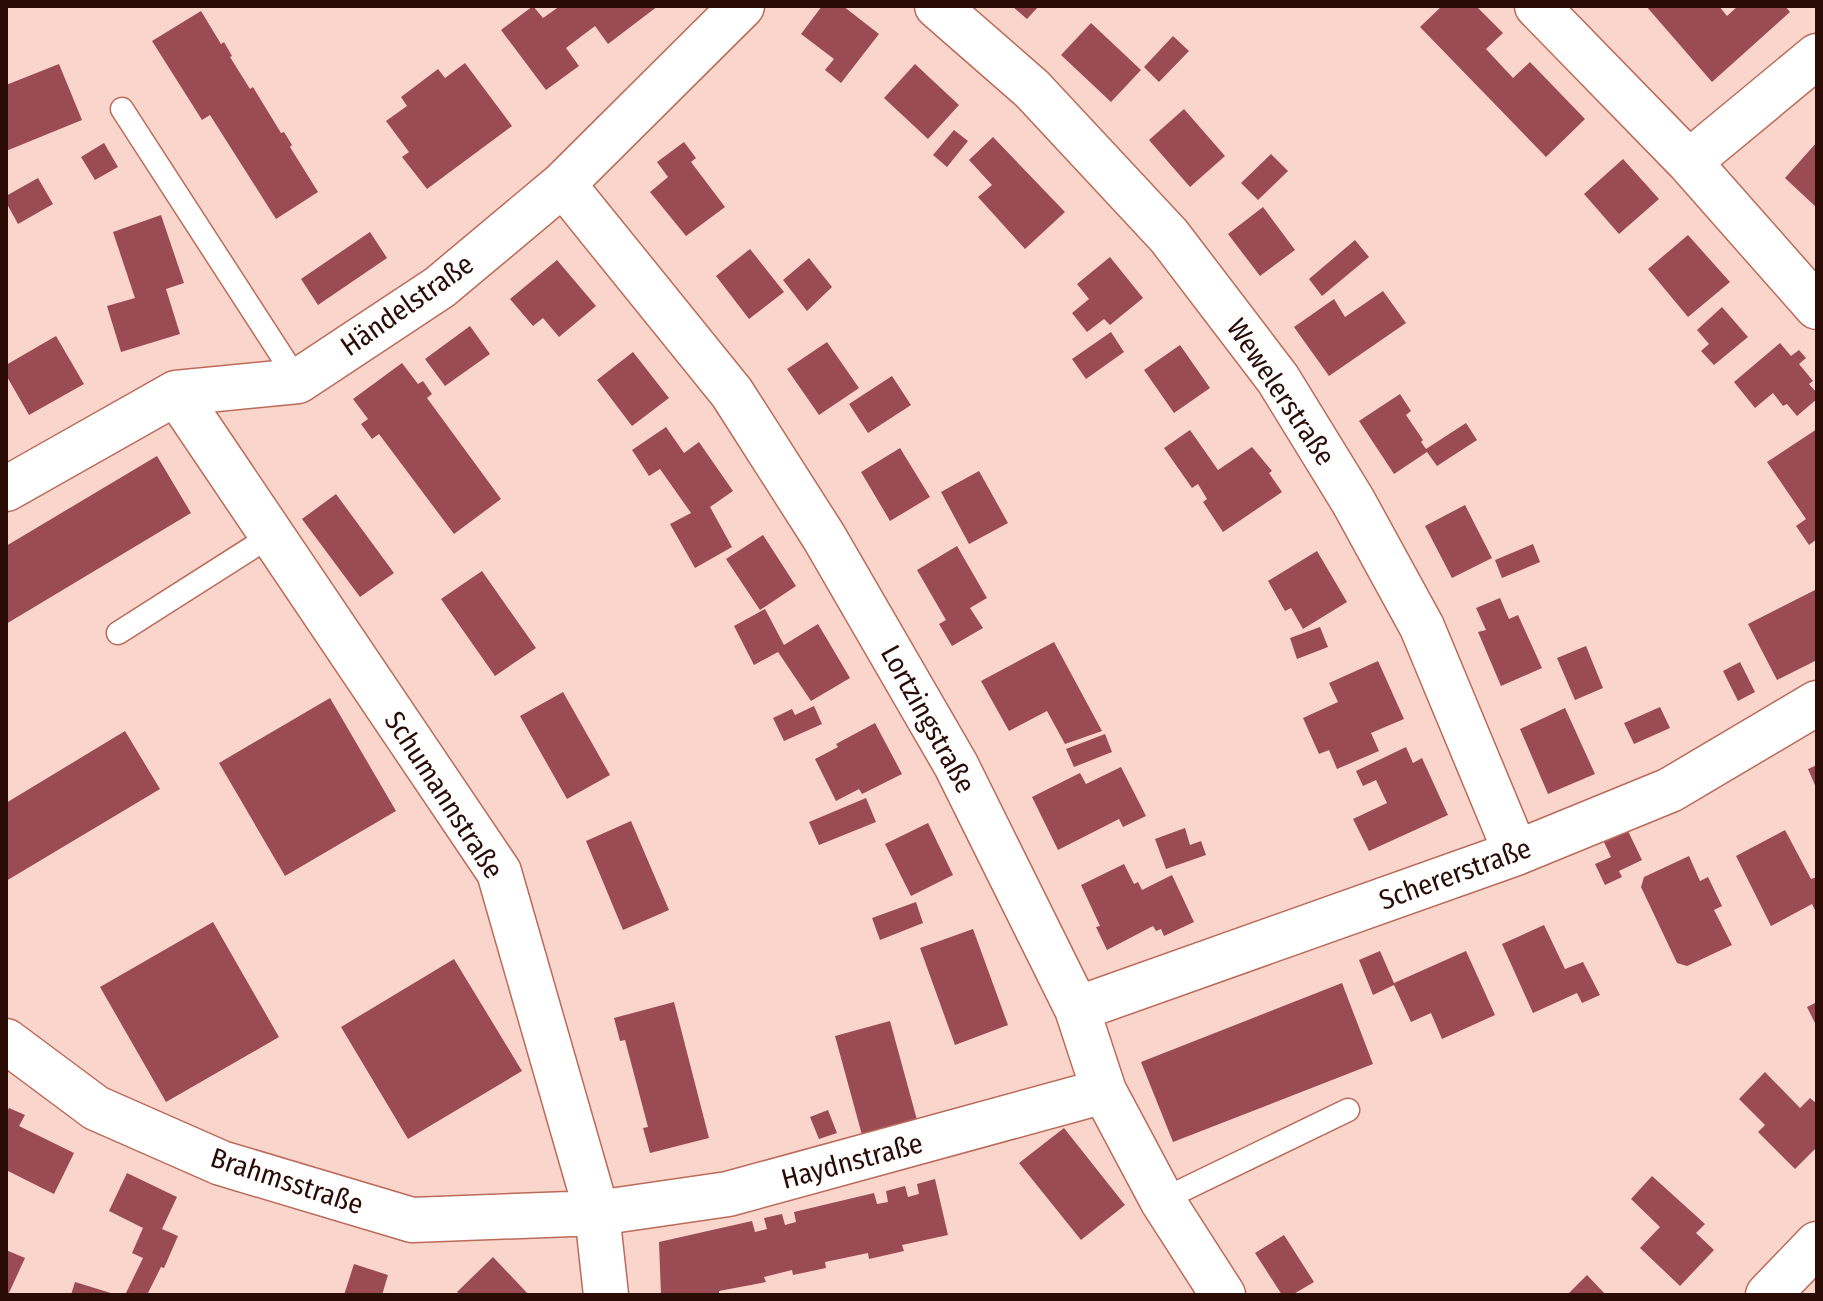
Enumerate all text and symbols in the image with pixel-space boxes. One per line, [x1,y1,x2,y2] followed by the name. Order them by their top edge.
[334,247,480,363] street label: Händelstraße
[1220,312,1342,472] street label: Wewelerstraße
[874,639,982,799] street label: Lortzingstraße
[378,705,510,885] street label: Schumannstraße
[1375,831,1535,917] street label: Schererstraße
[778,1126,926,1196] street label: Haydnstraße
[207,1141,367,1221] street label: Brahmsstraße

